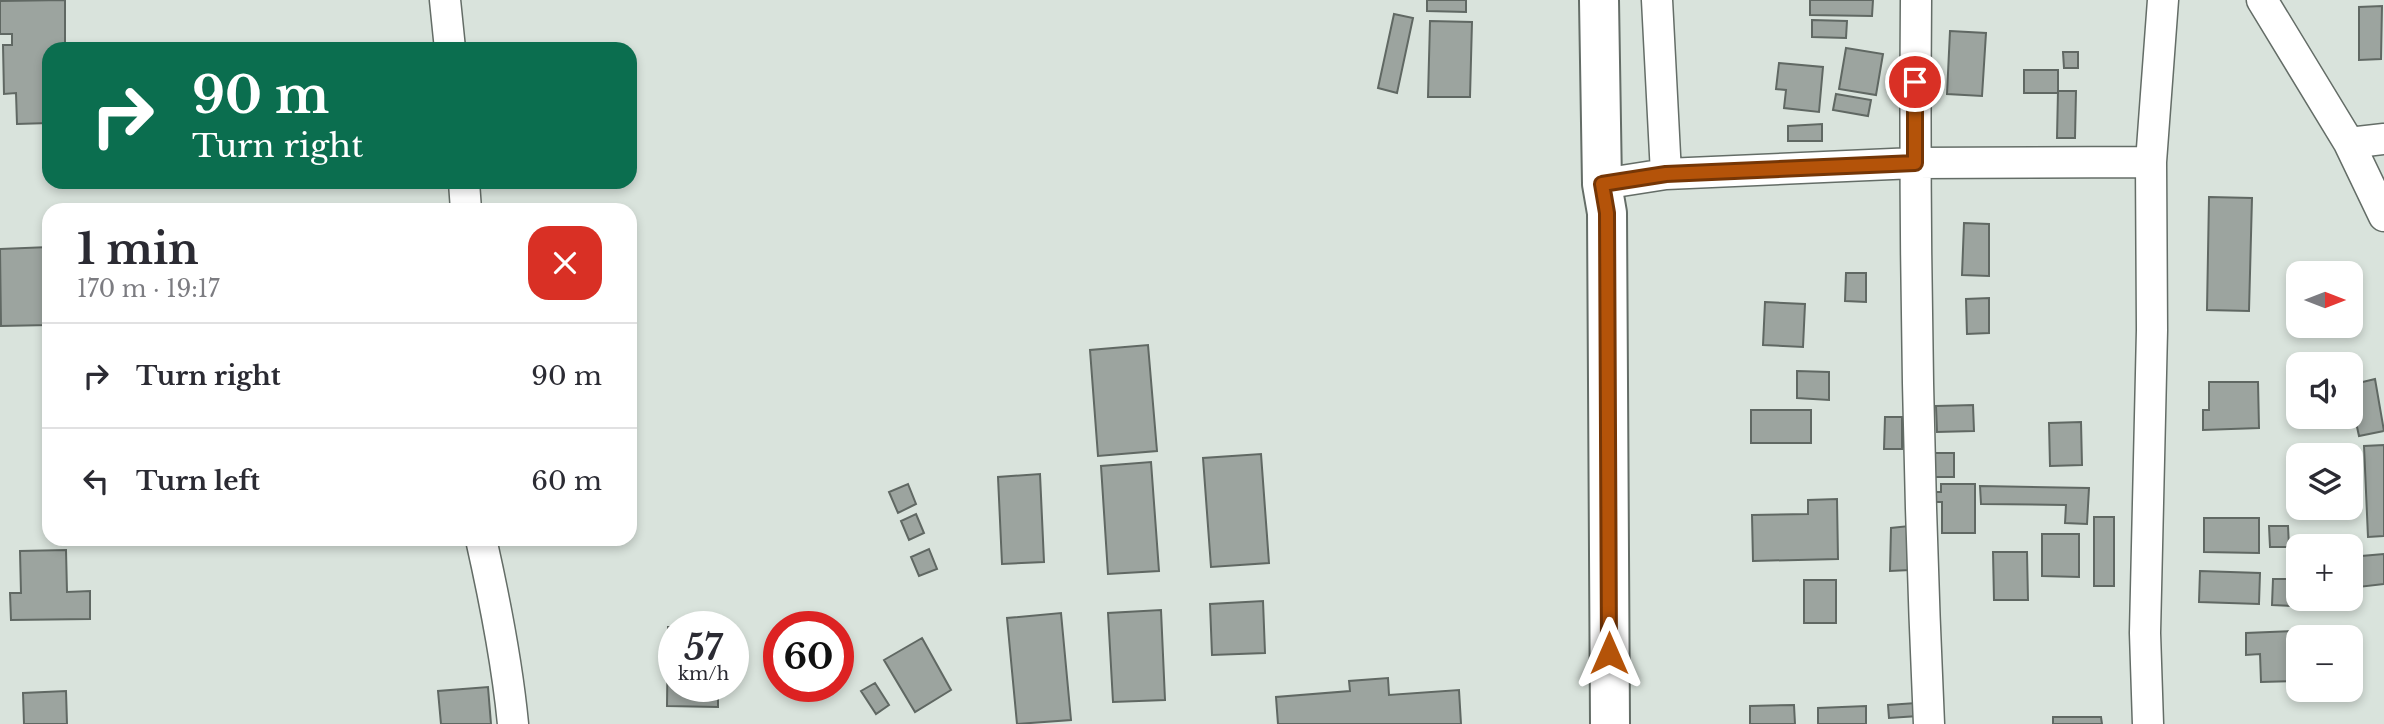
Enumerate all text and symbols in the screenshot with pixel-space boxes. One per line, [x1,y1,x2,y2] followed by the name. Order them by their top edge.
[1885,52,1945,112] pin
[1896,63,1934,101] icon: arrive
[192,65,329,126] text: 90 m
[77,70,168,161] icon: right
[192,126,363,166] text: Turn right
[77,223,199,275] text: 1 min
[528,226,602,300] button: close
[2286,261,2362,338] north arrow
[2286,261,2363,702] map controls
[77,275,220,303] text: 170 m · 19:17
[2286,352,2363,429] button: sound
[77,357,115,395] icon: right
[136,360,281,392] text: Turn right
[531,360,602,392] text: 90 m
[2286,443,2363,520] button: layers
[77,462,115,500] icon: left
[136,465,260,497] text: Turn left
[531,465,602,497] text: 60 m
[2286,534,2363,611] button: +
[763,611,854,702] speed limit sign: 60
[1572,616,1646,690] position arrow
[2286,625,2363,702] button: −
[684,626,723,669] text: 57
[678,663,729,685] text: km/h

